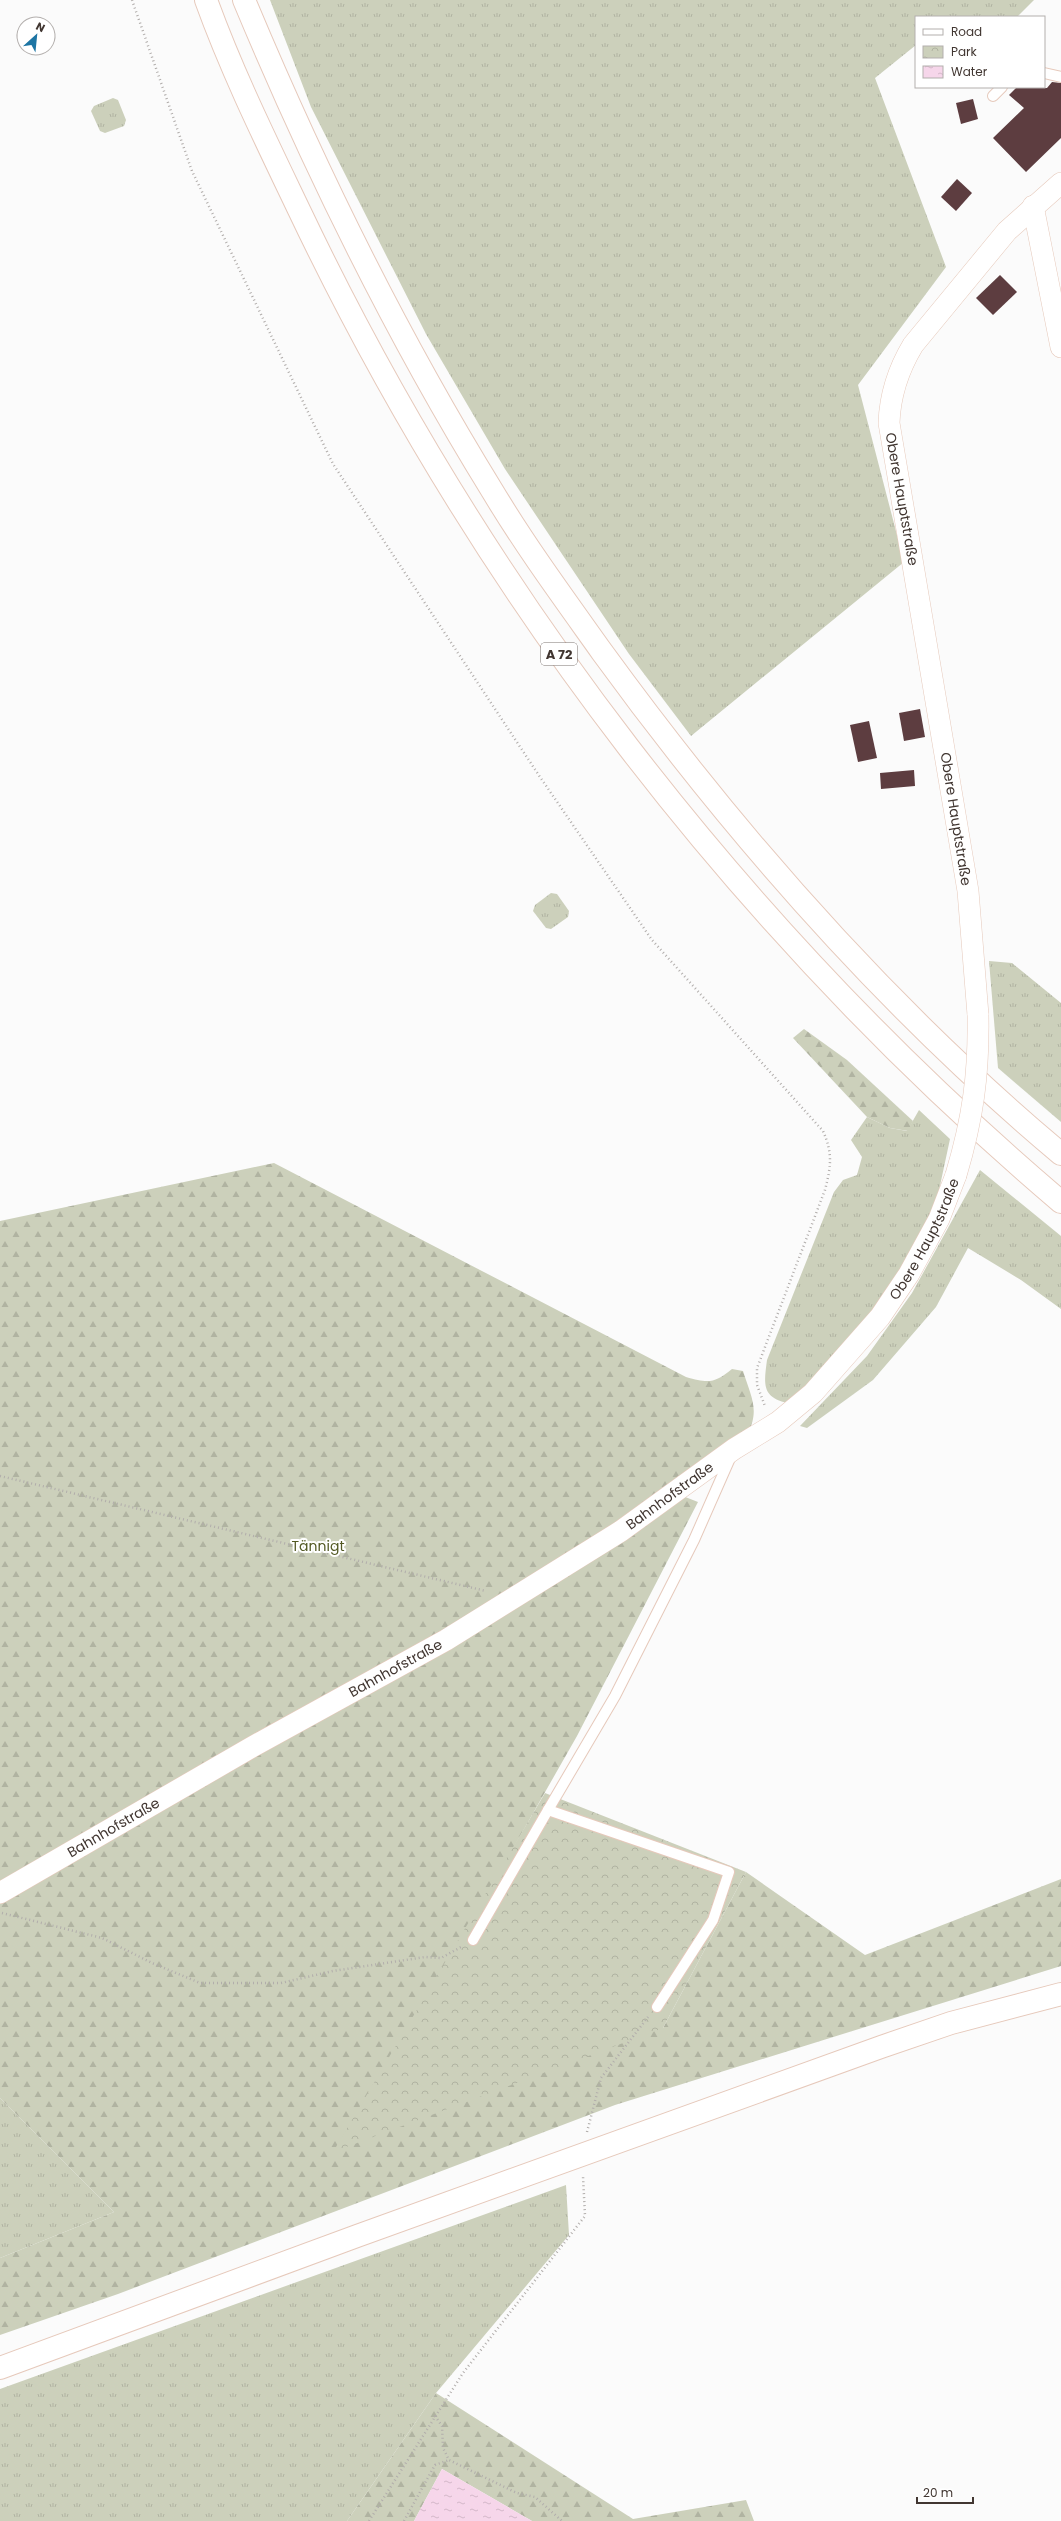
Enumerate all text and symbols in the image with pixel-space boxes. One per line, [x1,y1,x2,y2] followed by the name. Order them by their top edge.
[16,16,56,56] north arrow
[915,16,1045,88] legend
[33,18,48,36] text: N
[951,23,982,40] text: Road
[951,43,978,60] text: Park
[951,63,988,80] text: Water
[880,431,924,567] street label: Obere Hauptstraße
[541,643,577,665] road number: A 72
[936,751,976,887] street label: Obere Hauptstraße
[884,1175,964,1304] street label: Obere Hauptstraße
[622,1457,718,1534] street label: Bahnhofstraße
[292,1536,344,1556] park label: Tännigt
[345,1634,446,1702] street label: Bahnhofstraße
[63,1792,164,1862] street label: Bahnhofstraße
[917,2479,973,2505] scale bar
[923,2484,953,2501] text: 20 m

